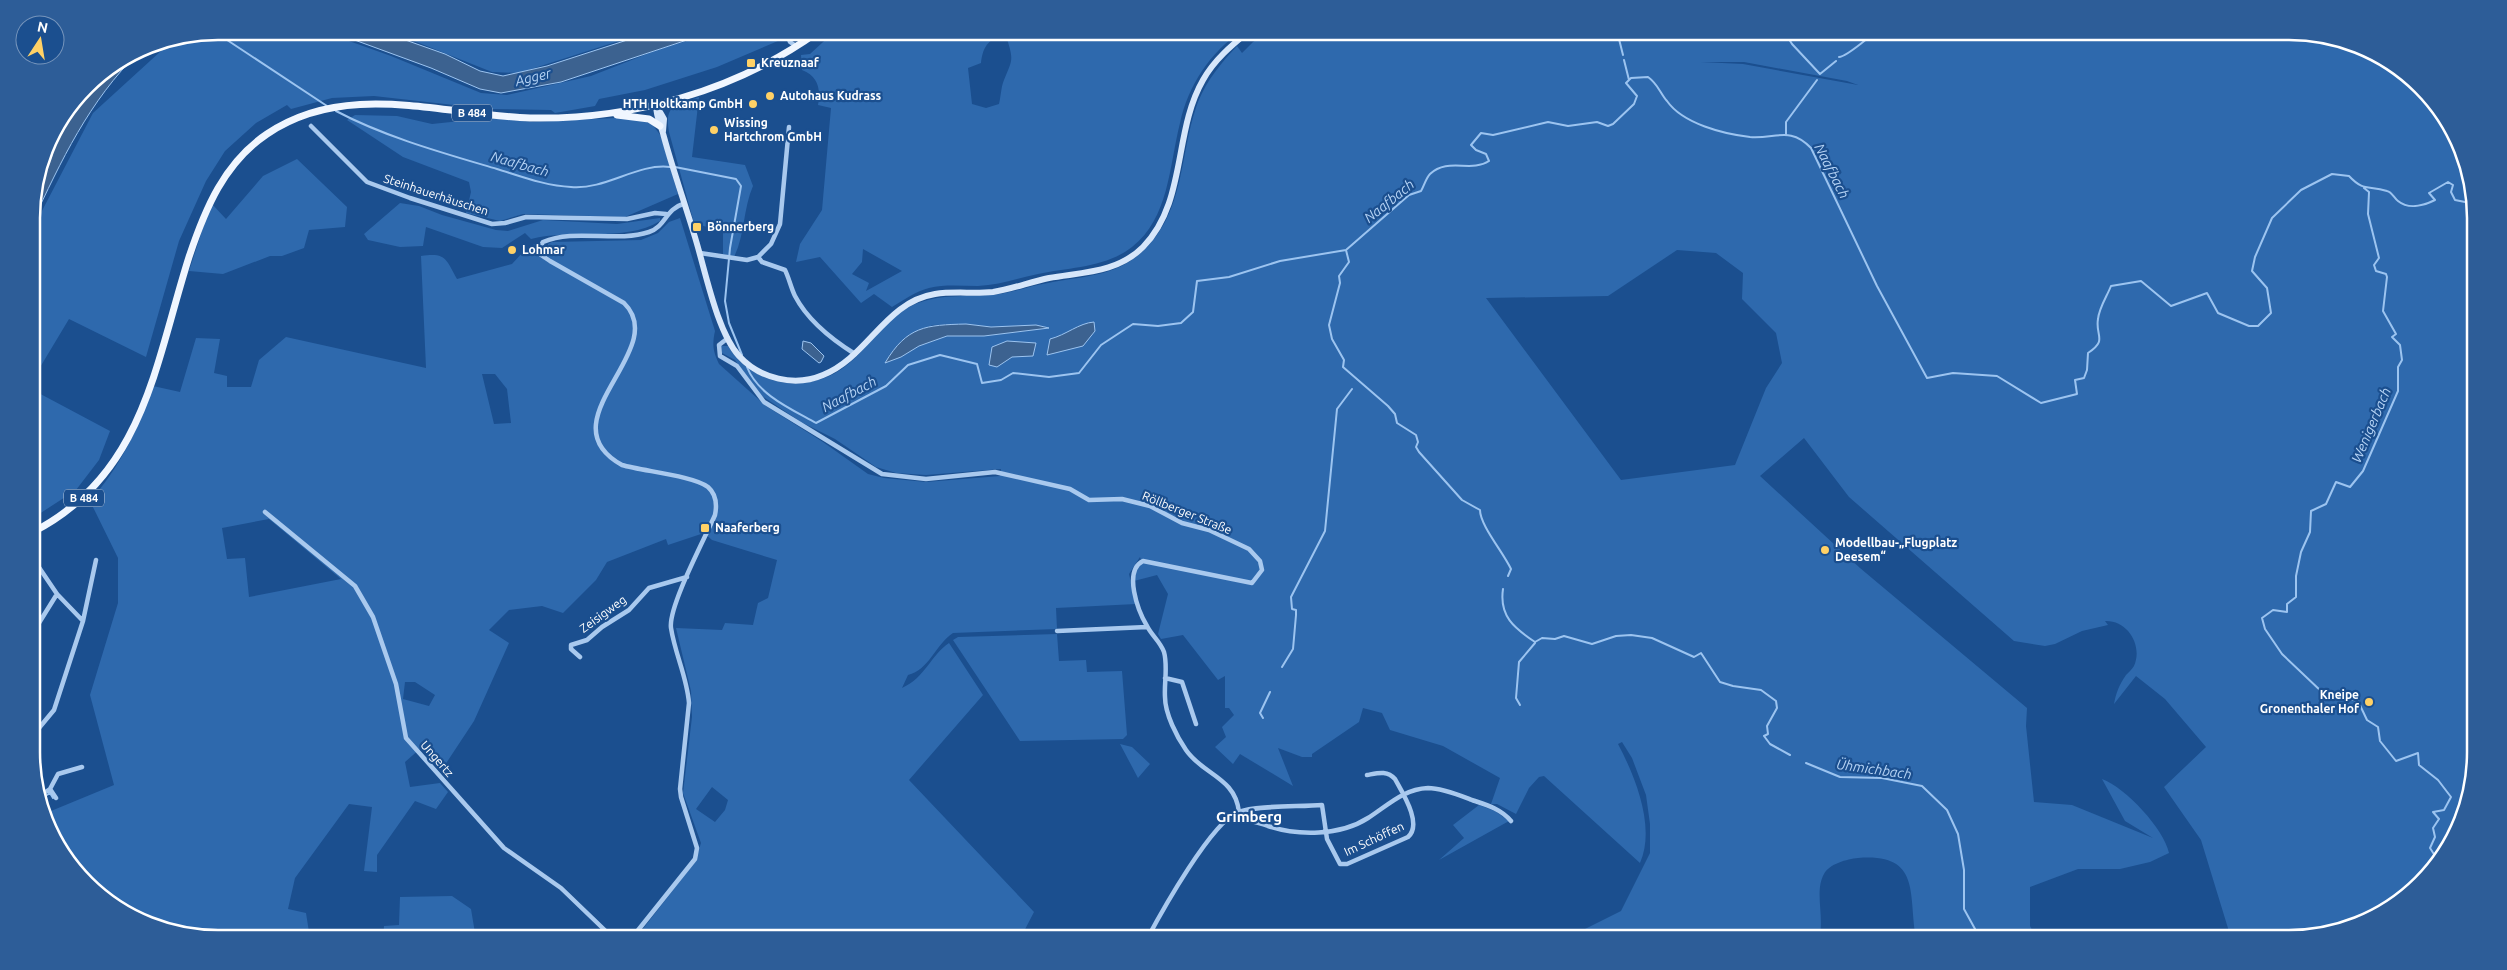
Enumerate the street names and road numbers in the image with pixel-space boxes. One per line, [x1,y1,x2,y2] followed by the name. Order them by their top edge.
[452,105,492,122] road number: B 484
[382,171,490,218] street label: Steinhauerhäuschen
[64,489,104,506] road number: B 484
[1141,489,1234,536] street label: Röllberger Straße
[577,592,628,635] street label: Zeisigweg
[418,738,457,780] street label: Ungertz
[1342,819,1406,858] street label: Im Schöffen

